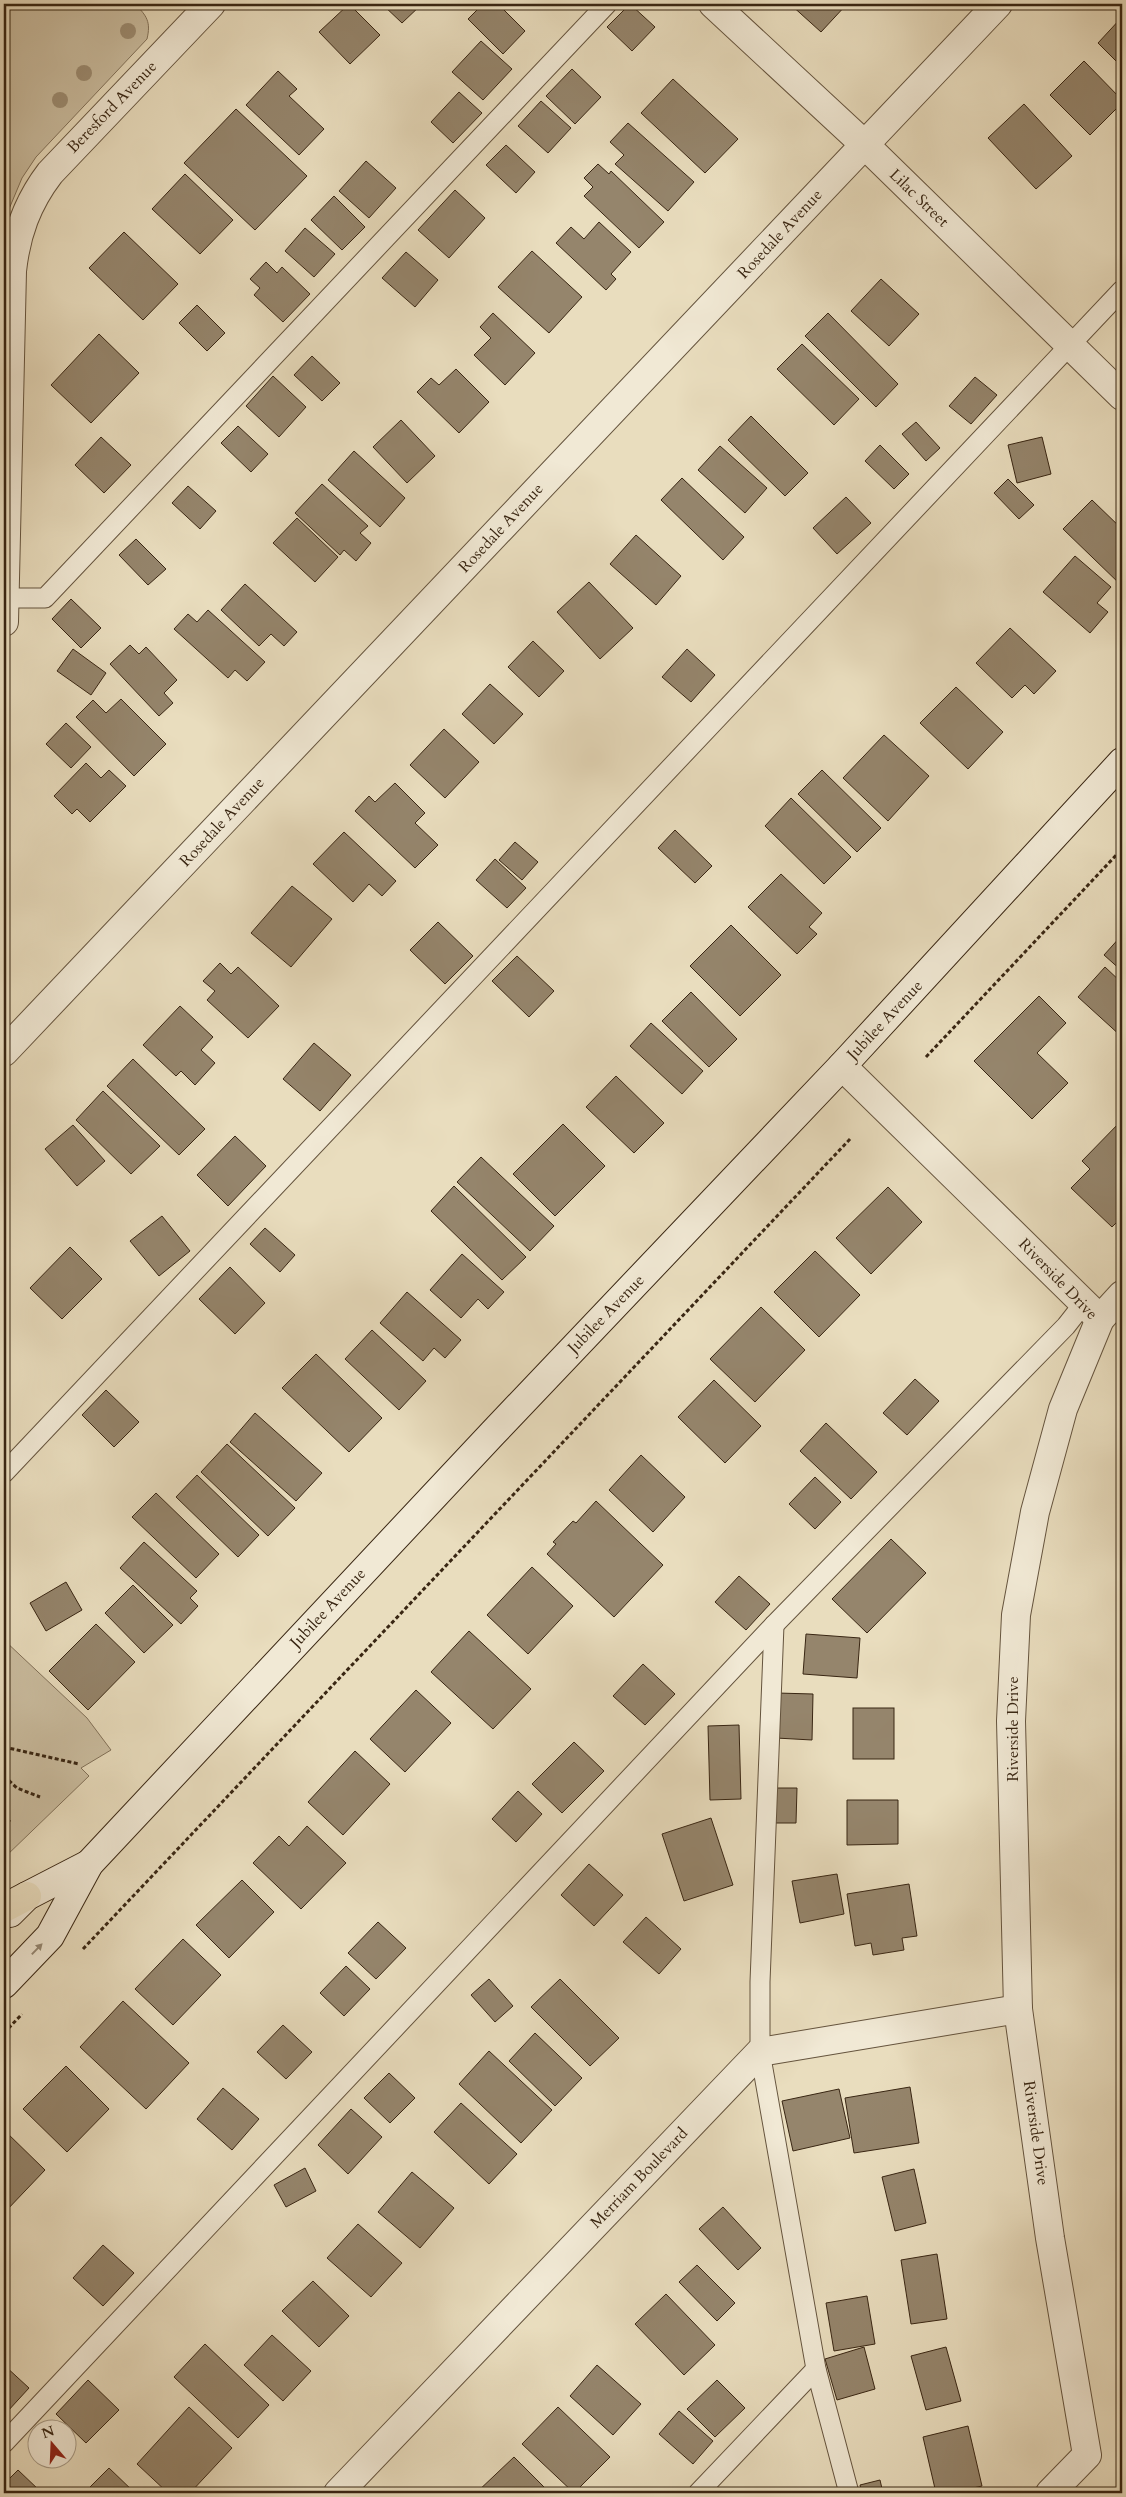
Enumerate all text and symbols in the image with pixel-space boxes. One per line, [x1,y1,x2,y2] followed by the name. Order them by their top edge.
[62,56,162,158] street label: Beresford Avenue
[884,164,954,232] street label: Lilac Street
[733,184,827,284] street label: Rosedale Avenue
[454,478,548,578] street label: Rosedale Avenue
[175,772,269,872] street label: Rosedale Avenue
[841,975,928,1066] street label: Jubilee Avenue
[1013,1233,1103,1325] street label: Riverside Drive
[561,1270,649,1360] street label: Jubilee Avenue
[284,1563,371,1654] street label: Jubilee Avenue
[1002,1676,1024,1782] street label: Riverside Drive
[31,1943,43,1955] one-way arrow
[1018,2079,1054,2187] street label: Riverside Drive
[585,2122,693,2233] street label: Merriam Boulevard
[28,2420,78,2470] north arrow
[39,2421,57,2443] text: N

